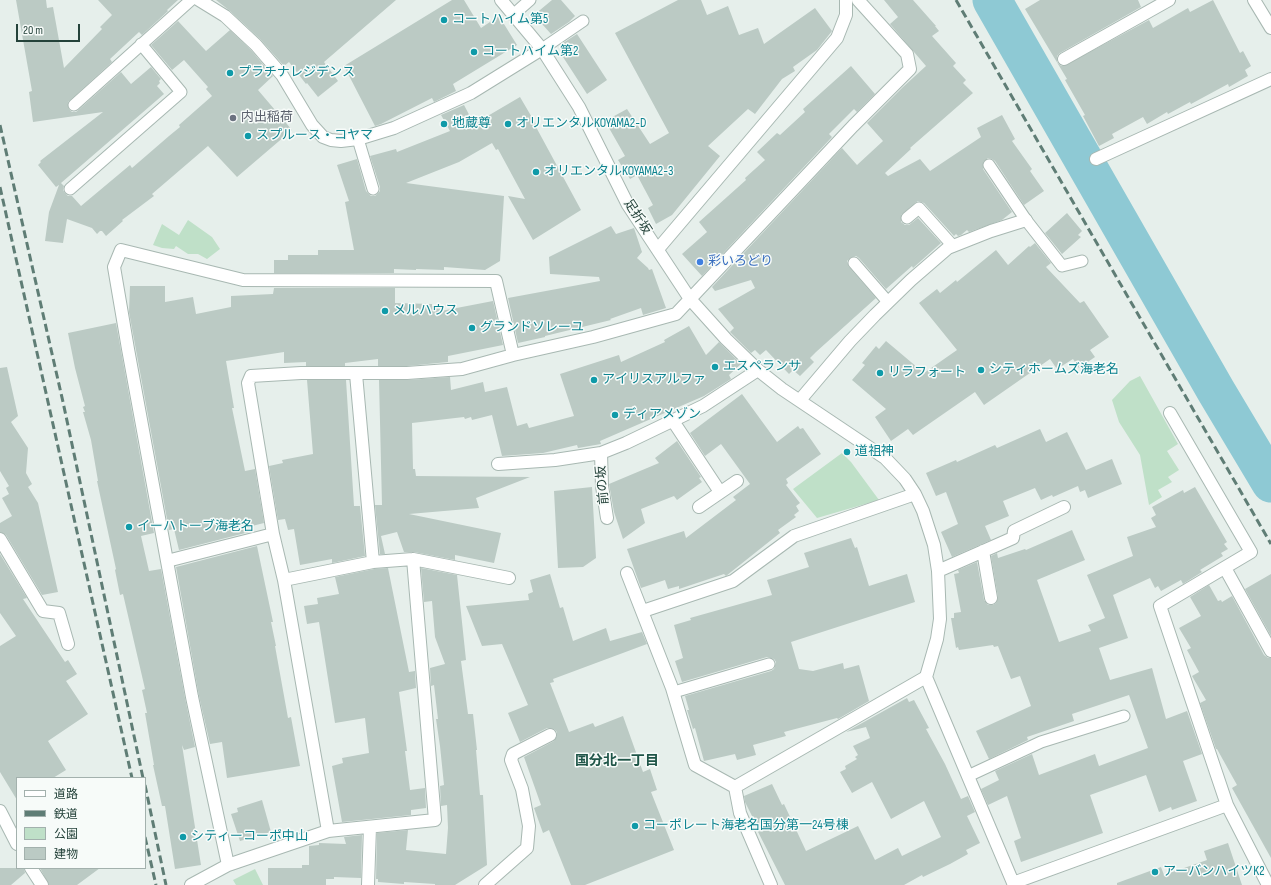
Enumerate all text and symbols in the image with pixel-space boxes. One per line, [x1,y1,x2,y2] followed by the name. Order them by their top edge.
[452,12,548,28] place label: コートハイム第5
[439,15,449,25] marker: コートハイム第5
[18,16,82,42] scale bar
[23,23,43,38] text: 20 m
[482,44,578,60] place label: コートハイム第2
[469,47,479,57] marker: コートハイム第2
[238,65,355,81] place label: プラチナレジデンス
[225,68,235,78] marker: プラチナレジデンス
[241,110,293,126] place label: 内出稲荷
[228,113,238,123] marker: 内出稲荷
[452,116,491,132] place label: 地蔵尊
[516,116,646,132] place label: オリエンタルKOYAMA2-D
[439,119,449,129] marker: 地蔵尊
[503,119,513,129] marker: オリエンタルKOYAMA2-D
[256,128,373,144] place label: スプルース・コヤマ
[243,131,253,141] marker: スプルース・コヤマ
[544,164,673,180] place label: オリエンタルKOYAMA2-3
[531,167,541,177] marker: オリエンタルKOYAMA2-3
[620,196,654,238] street label: 足折坂
[708,254,773,270] place label: 彩いろどり
[695,257,705,267] marker: 彩いろどり
[393,303,458,319] place label: メルハウス
[380,306,390,316] marker: メルハウス
[480,320,584,336] place label: グランドソレーユ
[467,323,477,333] marker: グランドソレーユ
[723,359,801,375] place label: エスペランサ
[710,362,720,372] marker: エスペランサ
[989,362,1119,378] place label: シティホームズ海老名
[888,365,966,381] place label: リラフォート
[976,365,986,375] marker: シティホームズ海老名
[875,368,885,378] marker: リラフォート
[602,372,706,388] place label: アイリスアルファ
[589,375,599,385] marker: アイリスアルファ
[623,407,701,423] place label: ディアメゾン
[610,410,620,420] marker: ディアメゾン
[855,444,894,460] place label: 道祖神
[842,447,852,457] marker: 道祖神
[594,465,612,505] street label: 前の坂
[137,519,254,535] place label: イーハトーブ海老名
[124,522,134,532] marker: イーハトーブ海老名
[575,753,659,769] district label: 国分北一丁目
[16,777,146,869] legend
[54,787,78,802] text: 道路
[54,807,78,822] text: 鉄道
[643,818,849,834] place label: コーポレート海老名国分第一24号棟
[630,821,640,831] marker: コーポレート海老名国分第一24号棟
[54,827,78,842] text: 公園
[191,829,308,845] place label: シティーコーポ中山
[178,832,188,842] marker: シティーコーポ中山
[54,847,78,862] text: 建物
[1163,864,1264,880] place label: アーバンハイツK2
[1150,867,1160,877] marker: アーバンハイツK2

